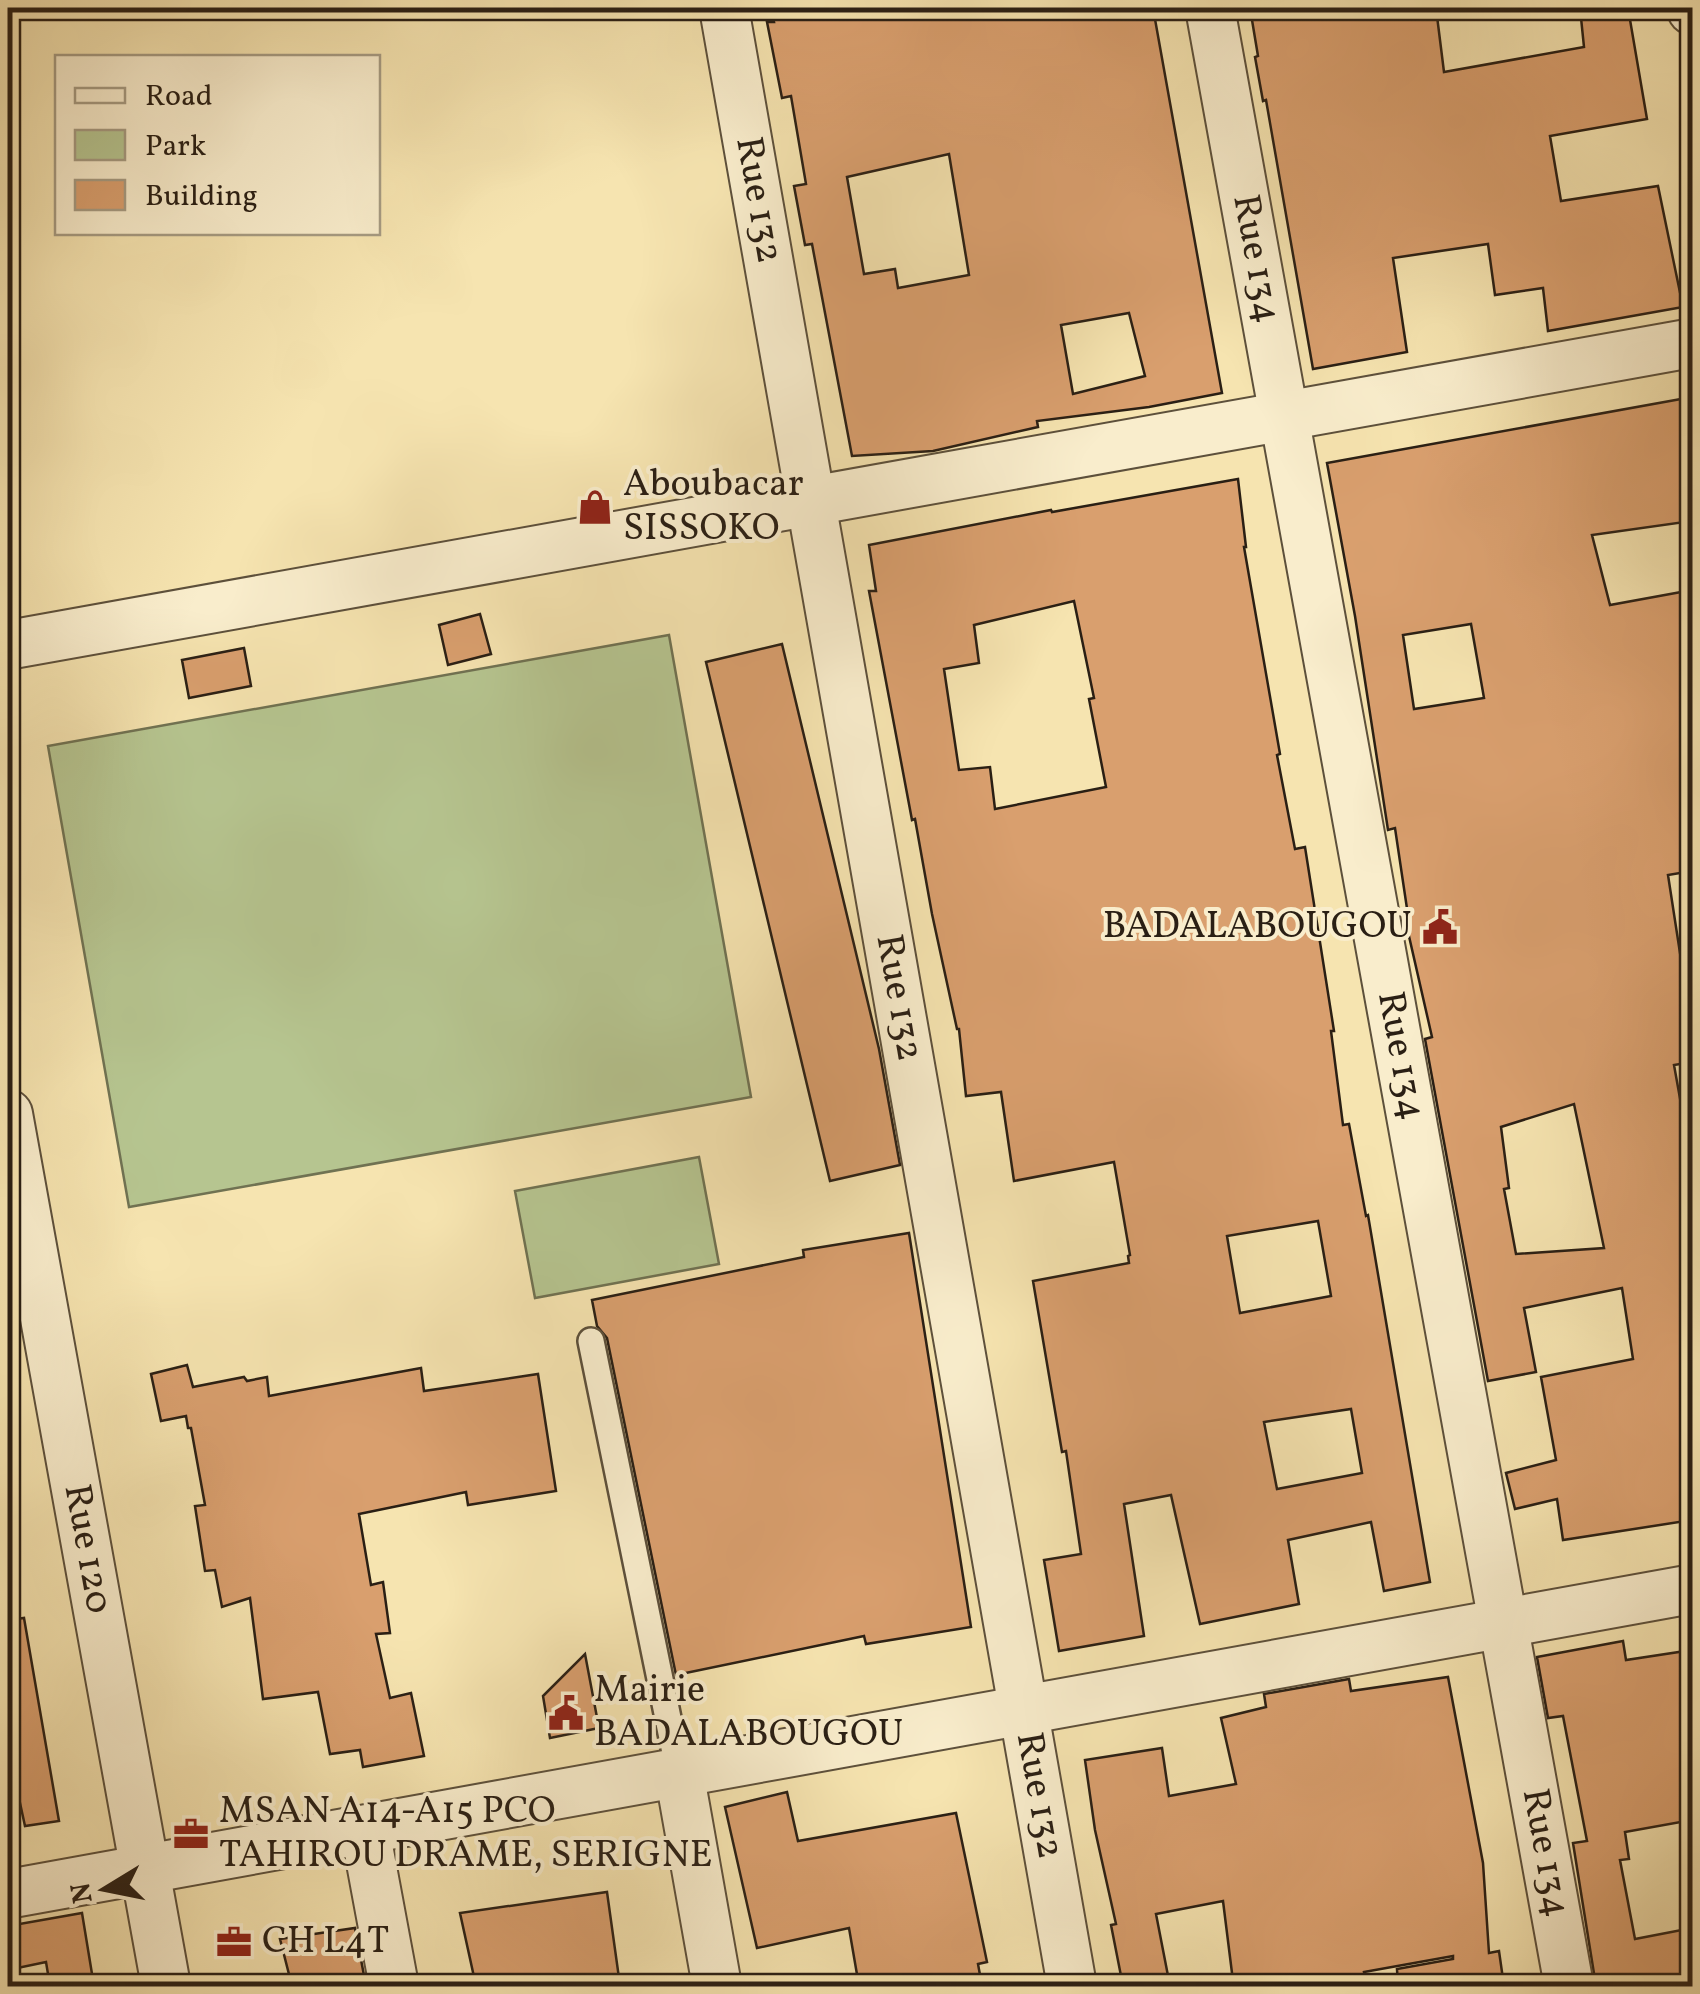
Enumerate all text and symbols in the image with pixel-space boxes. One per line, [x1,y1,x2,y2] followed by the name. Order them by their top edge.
[55,55,380,235] legend
[145,76,213,118] text: Road
[145,126,206,168] text: Park
[721,133,795,268] street label: Rue 132
[145,176,258,218] text: Building
[1218,190,1293,328] street label: Rue 134
[623,459,804,556] place label: Aboubacar SISSOKO
[576,488,614,526] shop icon: Aboubacar SISSOKO
[1103,901,1412,954] place label: BADALABOUGOU
[1421,908,1459,946] public building icon: BADALABOUGOU
[861,930,935,1065] street label: Rue 132
[1363,987,1438,1125] street label: Rue 134
[49,1480,125,1618] street label: Rue 120
[594,1665,903,1762] place label: Mairie BADALABOUGOU
[547,1694,585,1732] public building icon: Mairie BADALABOUGOU
[1001,1728,1076,1863] street label: Rue 132
[1507,1784,1583,1922] street label: Rue 134
[219,1786,713,1883] place label: MSAN A14-A15 PCO TAHIROU DRAME, SERIGNE
[172,1815,210,1853] office icon: MSAN A14-A15 PCO TAHIROU DRAME, SERIGNE
[55,1839,155,1939] north arrow
[62,1880,104,1906] text: N
[262,1916,389,1969] place label: CH L4T
[215,1923,253,1961] office icon: CH L4T

